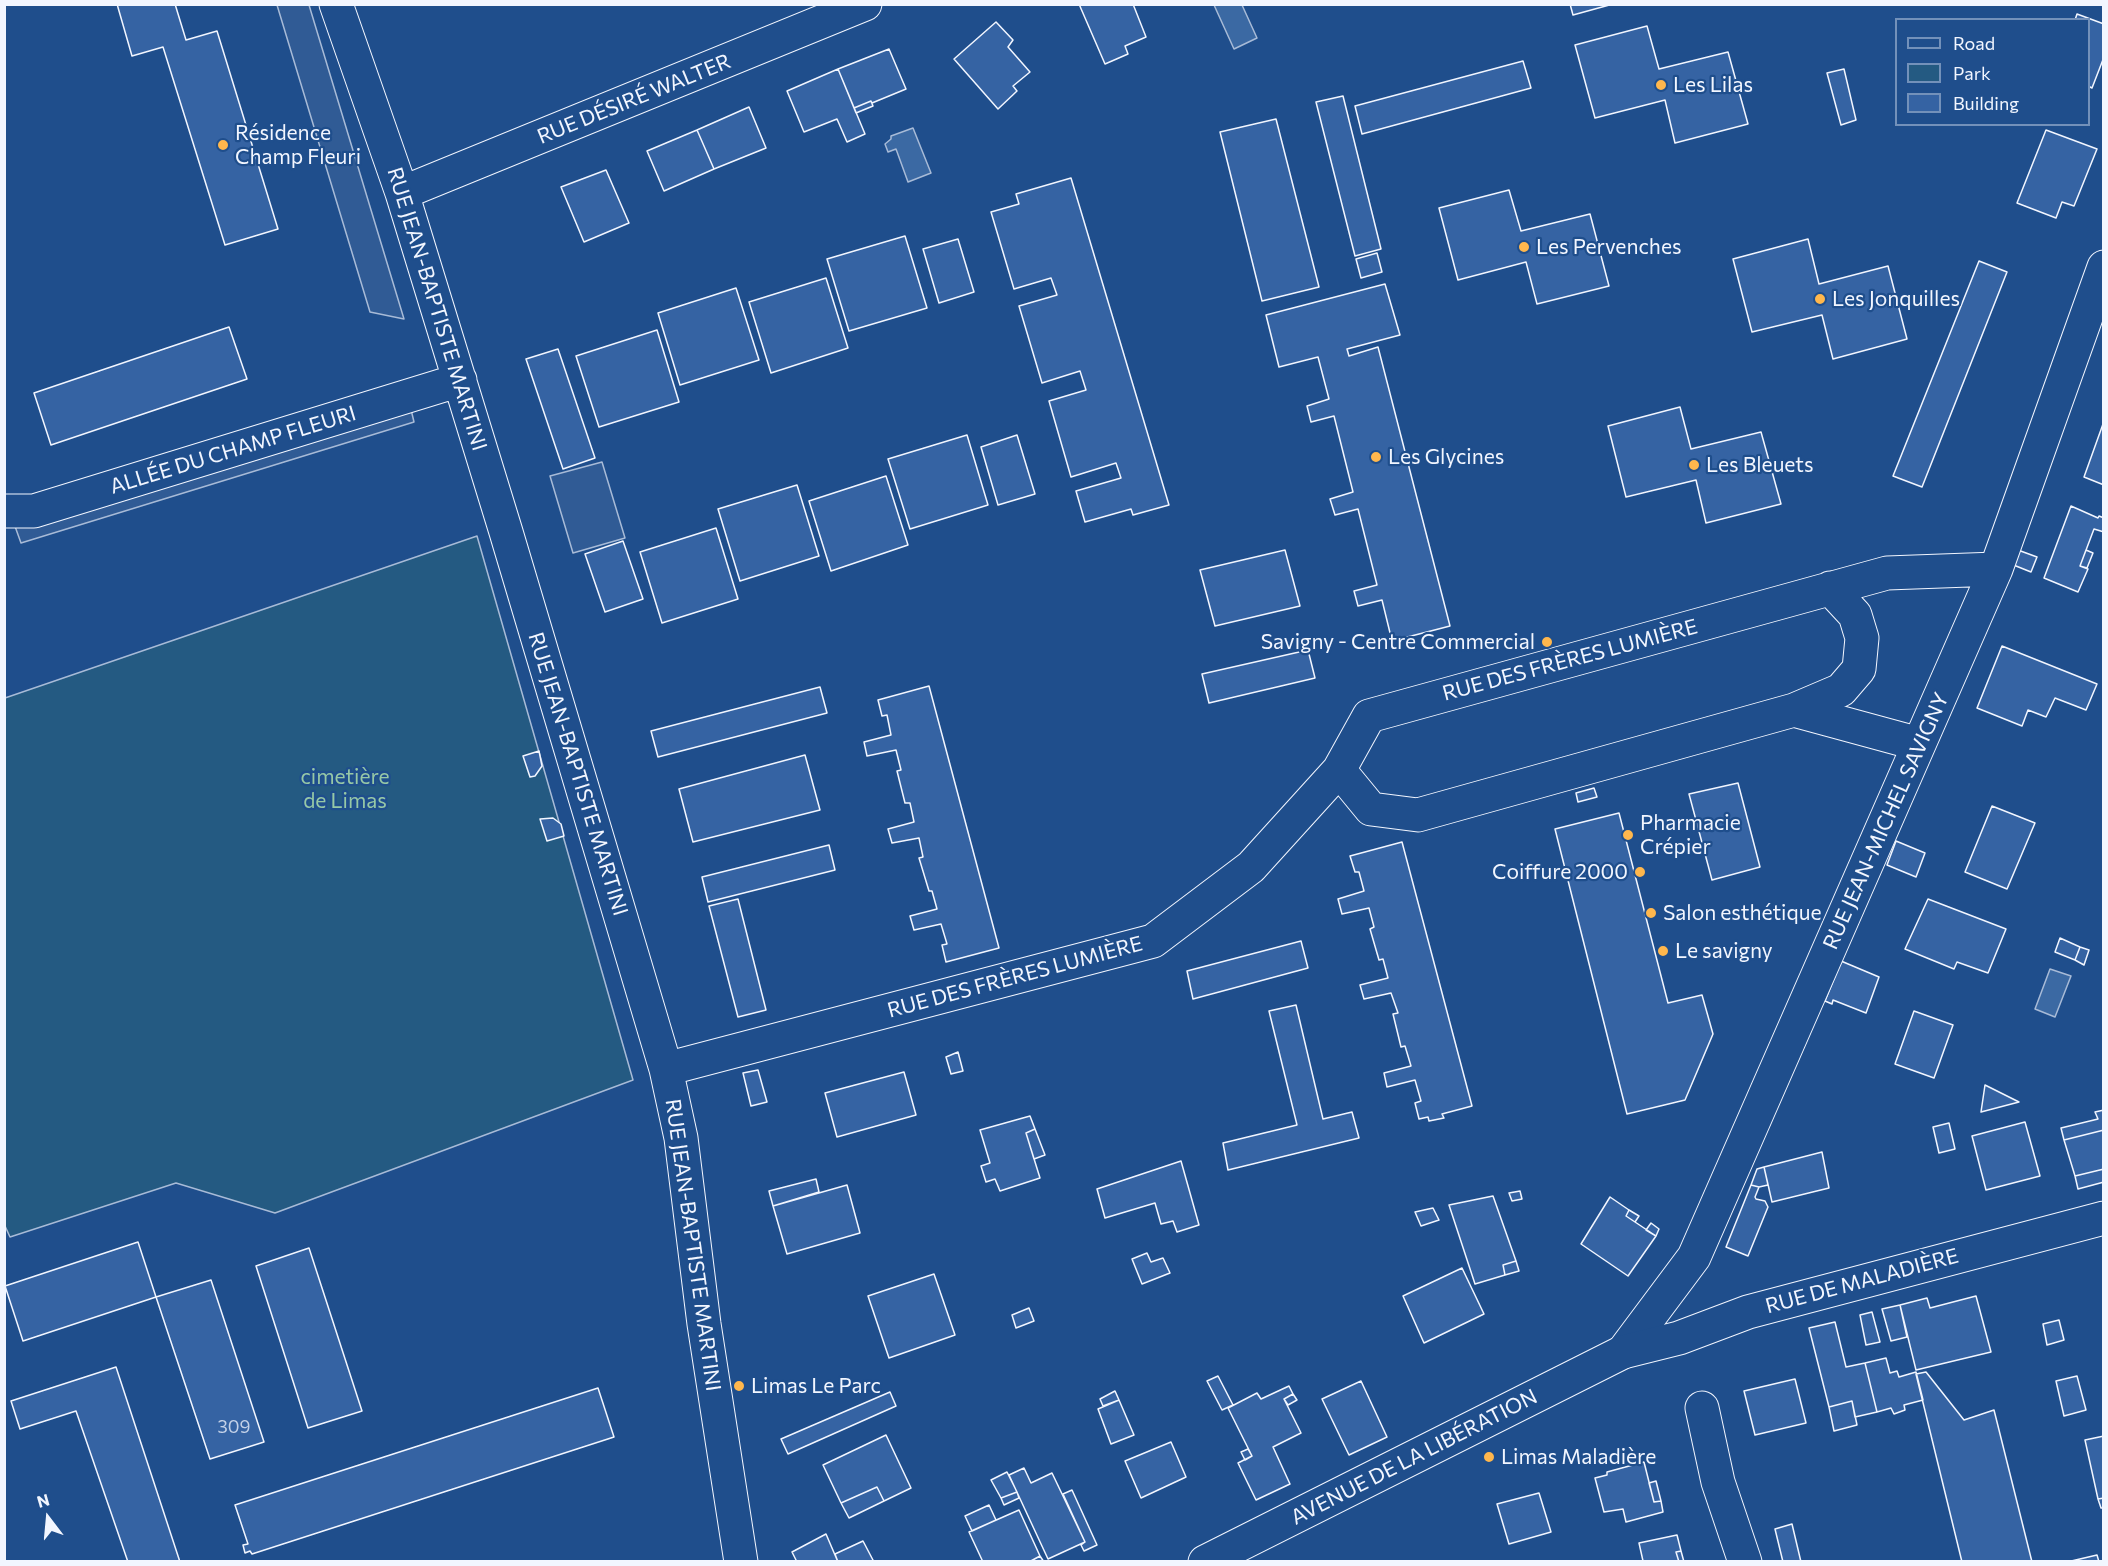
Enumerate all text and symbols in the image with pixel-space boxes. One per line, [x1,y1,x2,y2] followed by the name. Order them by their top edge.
[1895,18,2090,126] legend
[1953,32,1995,54] text: Road
[534,49,734,149] street label: RUE DÉSIRÉ WALTER
[1953,62,1991,84] text: Park
[1673,72,1753,98] place label: Les Lilas
[1654,78,1668,92] marker: Les Lilas
[1953,92,2019,114] text: Building
[235,120,361,170] place label: Résidence Champ Fleuri
[216,138,230,152] marker: Résidence Champ Fleuri
[382,164,492,454] street label: RUE JEAN-BAPTISTE MARTINI
[1536,234,1682,260] place label: Les Pervenches
[1517,240,1531,254] marker: Les Pervenches
[1832,286,1960,312] place label: Les Jonquilles
[1813,292,1827,306] marker: Les Jonquilles
[107,401,359,499] street label: ALLÉE DU CHAMP FLEURI
[1388,444,1504,470] place label: Les Glycines
[1369,450,1383,464] marker: Les Glycines
[1706,452,1813,478] place label: Les Bleuets
[1687,458,1701,472] marker: Les Bleuets
[1440,614,1700,706] street label: RUE DES FRÈRES LUMIÈRE
[523,629,633,919] street label: RUE JEAN-BAPTISTE MARTINI
[1261,629,1535,655] place label: Savigny - Centre Commercial
[1540,635,1554,649] marker: Savigny - Centre Commercial
[1818,689,1954,953] street label: RUE JEAN-MICHEL SAVIGNY
[300,764,390,814] park label: cimetière de Limas
[1640,810,1741,860] place label: Pharmacie Crépier
[1621,828,1635,842] marker: Pharmacie Crépier
[1492,859,1628,885] place label: Coiffure 2000
[1633,865,1647,879] marker: Coiffure 2000
[1663,900,1821,926] place label: Salon esthétique
[1644,906,1658,920] marker: Salon esthétique
[885,931,1145,1023] street label: RUE DES FRÈRES LUMIÈRE
[1675,938,1773,964] place label: Le savigny
[1656,944,1670,958] marker: Le savigny
[660,1097,726,1393] street label: RUE JEAN-BAPTISTE MARTINI
[1763,1243,1961,1319] street label: RUE DE MALADIÈRE
[751,1373,881,1399] place label: Limas Le Parc
[732,1379,746,1393] marker: Limas Le Parc
[1287,1384,1541,1530] street label: AVENUE DE LA LIBÉRATION
[218,1416,250,1438] house number: 309
[1501,1444,1656,1470] place label: Limas Maladière
[1482,1450,1496,1464] marker: Limas Maladière
[18,1488,78,1548] north arrow
[35,1489,51,1511] text: N

